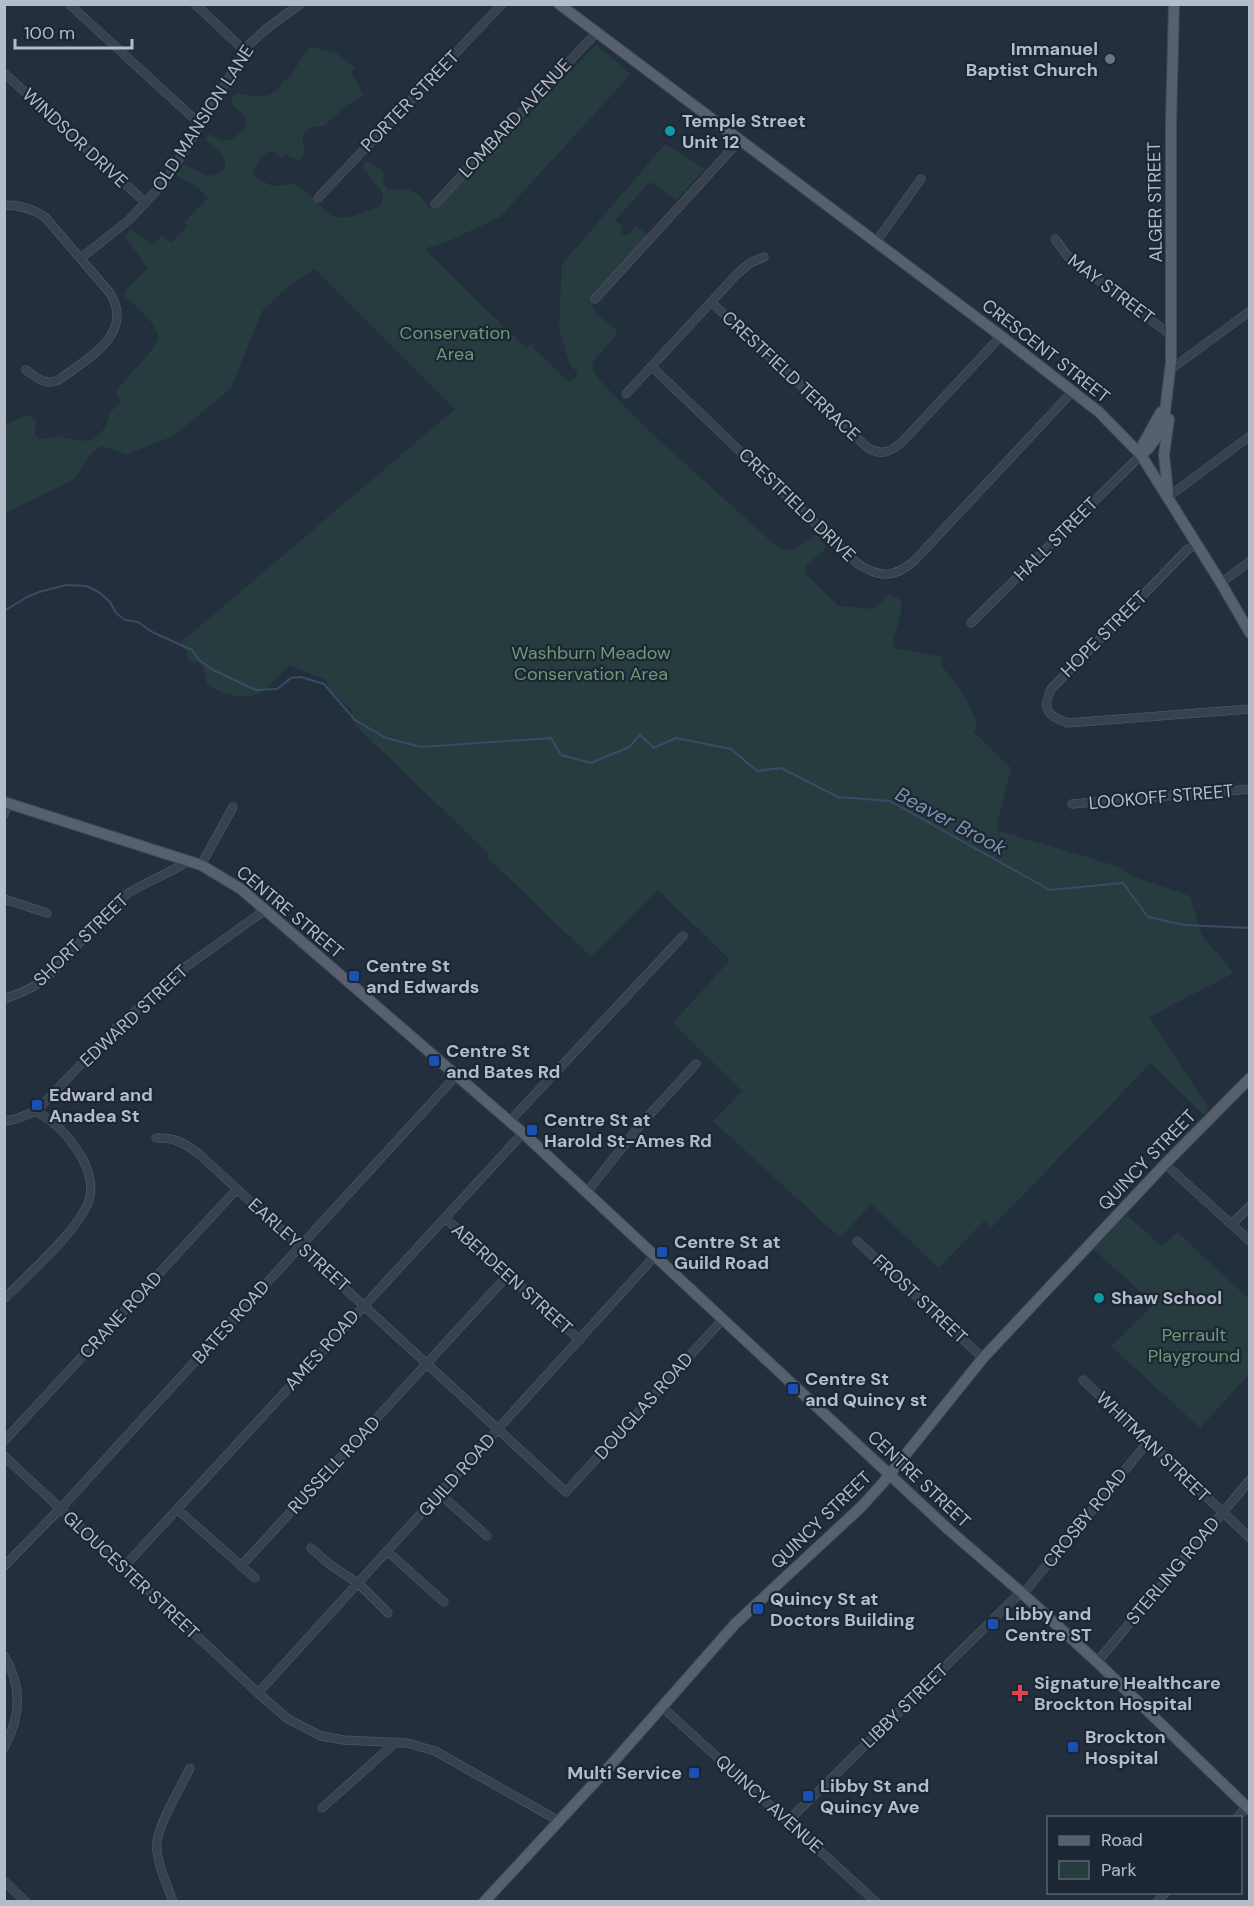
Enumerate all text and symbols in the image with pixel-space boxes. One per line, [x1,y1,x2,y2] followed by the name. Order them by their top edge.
[15,12,132,50] scale bar
[24,21,75,45] text: 100 m
[966,37,1098,82] place label: Immanuel Baptist Church
[147,40,259,196] street label: OLD MANSION LANE
[355,45,465,157] street label: PORTER STREET
[1103,52,1117,66] marker: Immanuel Baptist Church
[453,53,577,183] street label: LOMBARD AVENUE
[17,83,133,193] street label: WINDSOR DRIVE
[682,109,806,154] place label: Temple Street Unit 12
[663,124,677,138] marker: Temple Street Unit 12
[1142,141,1168,263] street label: ALGER STREET
[1063,249,1159,329] street label: MAY STREET
[977,294,1115,408] street label: CRESCENT STREET
[717,306,865,446] street label: CRESTFIELD TERRACE
[400,321,510,366] park label: Conservation Area
[733,443,861,567] street label: CRESTFIELD DRIVE
[1009,492,1103,586] street label: HALL STREET
[1056,586,1152,682] street label: HOPE STREET
[511,641,671,686] park label: Washburn Meadow Conservation Area
[1088,779,1234,815] street label: LOOKOFF STREET
[891,781,1012,862] water label: Beaver Brook
[231,860,349,964] street label: CENTRE STREET
[28,888,134,992] street label: SHORT STREET
[366,954,479,999] place label: Centre St and Edwards
[75,960,193,1072] street label: EDWARD STREET
[347,969,361,983] marker: Centre St and Edwards
[446,1039,560,1084] place label: Centre St and Bates Rd
[427,1054,441,1068] marker: Centre St and Bates Rd
[49,1083,153,1128] place label: Edward and Anadea St
[30,1098,44,1112] marker: Edward and Anadea St
[1093,1104,1201,1216] street label: QUINCY STREET
[544,1108,712,1153] place label: Centre St at Harold St-Ames Rd
[525,1123,539,1137] marker: Centre St at Harold St-Ames Rd
[243,1193,355,1297] street label: EARLEY STREET
[446,1218,578,1340] street label: ABERDEEN STREET
[674,1230,780,1275] place label: Centre St at Guild Road
[655,1245,669,1259] marker: Centre St at Guild Road
[868,1249,972,1349] street label: FROST STREET
[74,1266,168,1364] street label: CRANE ROAD
[187,1275,275,1369] street label: BATES ROAD
[1111,1286,1222,1310] place label: Shaw School
[1092,1291,1106,1305] marker: Shaw School
[279,1305,365,1395] street label: AMES ROAD
[1148,1323,1240,1368] park label: Perrault Playground
[589,1347,699,1465] street label: DOUGLAS ROAD
[805,1367,927,1412] place label: Centre St and Quincy st
[786,1382,800,1396] marker: Centre St and Quincy st
[1091,1386,1215,1508] street label: WHITMAN STREET
[282,1411,386,1519] street label: RUSSELL ROAD
[862,1425,976,1533] street label: CENTRE STREET
[413,1428,501,1522] street label: GUILD ROAD
[1037,1463,1133,1573] street label: CROSBY ROAD
[765,1466,877,1574] street label: QUINCY STREET
[58,1506,204,1644] street label: GLOUCESTER STREET
[1121,1512,1225,1630] street label: STERLING ROAD
[770,1587,915,1632] place label: Quincy St at Doctors Building
[751,1602,765,1616] marker: Quincy St at Doctors Building
[1005,1602,1092,1647] place label: Libby and Centre ST
[986,1617,1000,1631] marker: Libby and Centre ST
[857,1659,953,1753] street label: LIBBY STREET
[1034,1671,1221,1716] place label: Signature Healthcare Brockton Hospital
[1011,1684,1029,1702] marker: Signature Healthcare Brockton Hospital
[1085,1725,1166,1770] place label: Brockton Hospital
[1066,1740,1080,1754] marker: Brockton Hospital
[710,1749,828,1859] street label: QUINCY AVENUE
[567,1761,682,1785] place label: Multi Service
[687,1766,701,1780] marker: Multi Service
[820,1774,929,1819] place label: Libby St and Quincy Ave
[801,1789,815,1803] marker: Libby St and Quincy Ave
[1047,1816,1242,1894] legend
[1101,1828,1143,1852] text: Road
[1101,1858,1137,1882] text: Park

